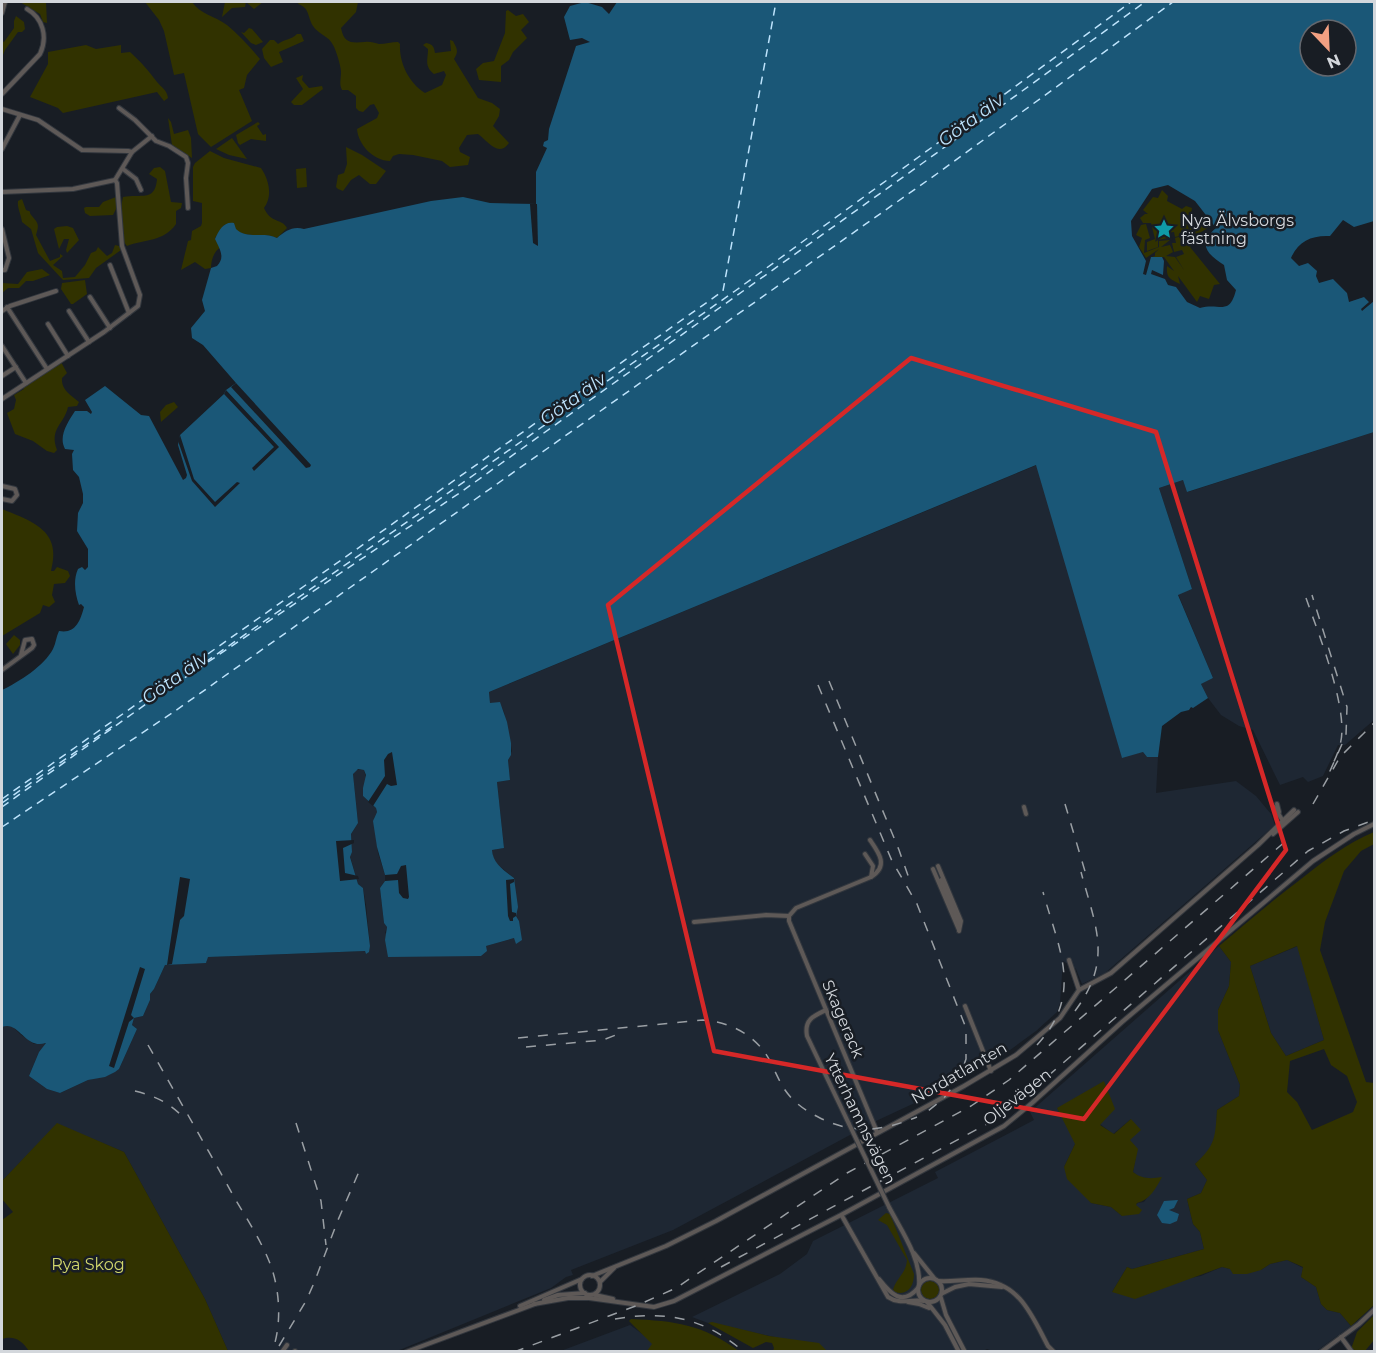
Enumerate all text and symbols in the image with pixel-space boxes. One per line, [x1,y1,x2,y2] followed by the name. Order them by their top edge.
[1298,18,1358,78] north arrow
[1324,50,1343,73] text: N
[934,88,1009,151] water label: Göta älv
[1181,210,1294,248] place label: Nya Älvsborgs fästning
[1152,217,1176,241] place icon: Nya Älvsborgs fästning
[536,368,611,430] water label: Göta älv
[138,647,213,709] water label: Göta älv
[818,977,868,1061] street label: Skagerack
[908,1038,1010,1108] street label: Nordatlanten
[820,1050,900,1188] street label: Ytterhamnsvägen
[979,1065,1055,1129] street label: Oljevägen
[51,1255,125,1274] park label: Rya Skog

